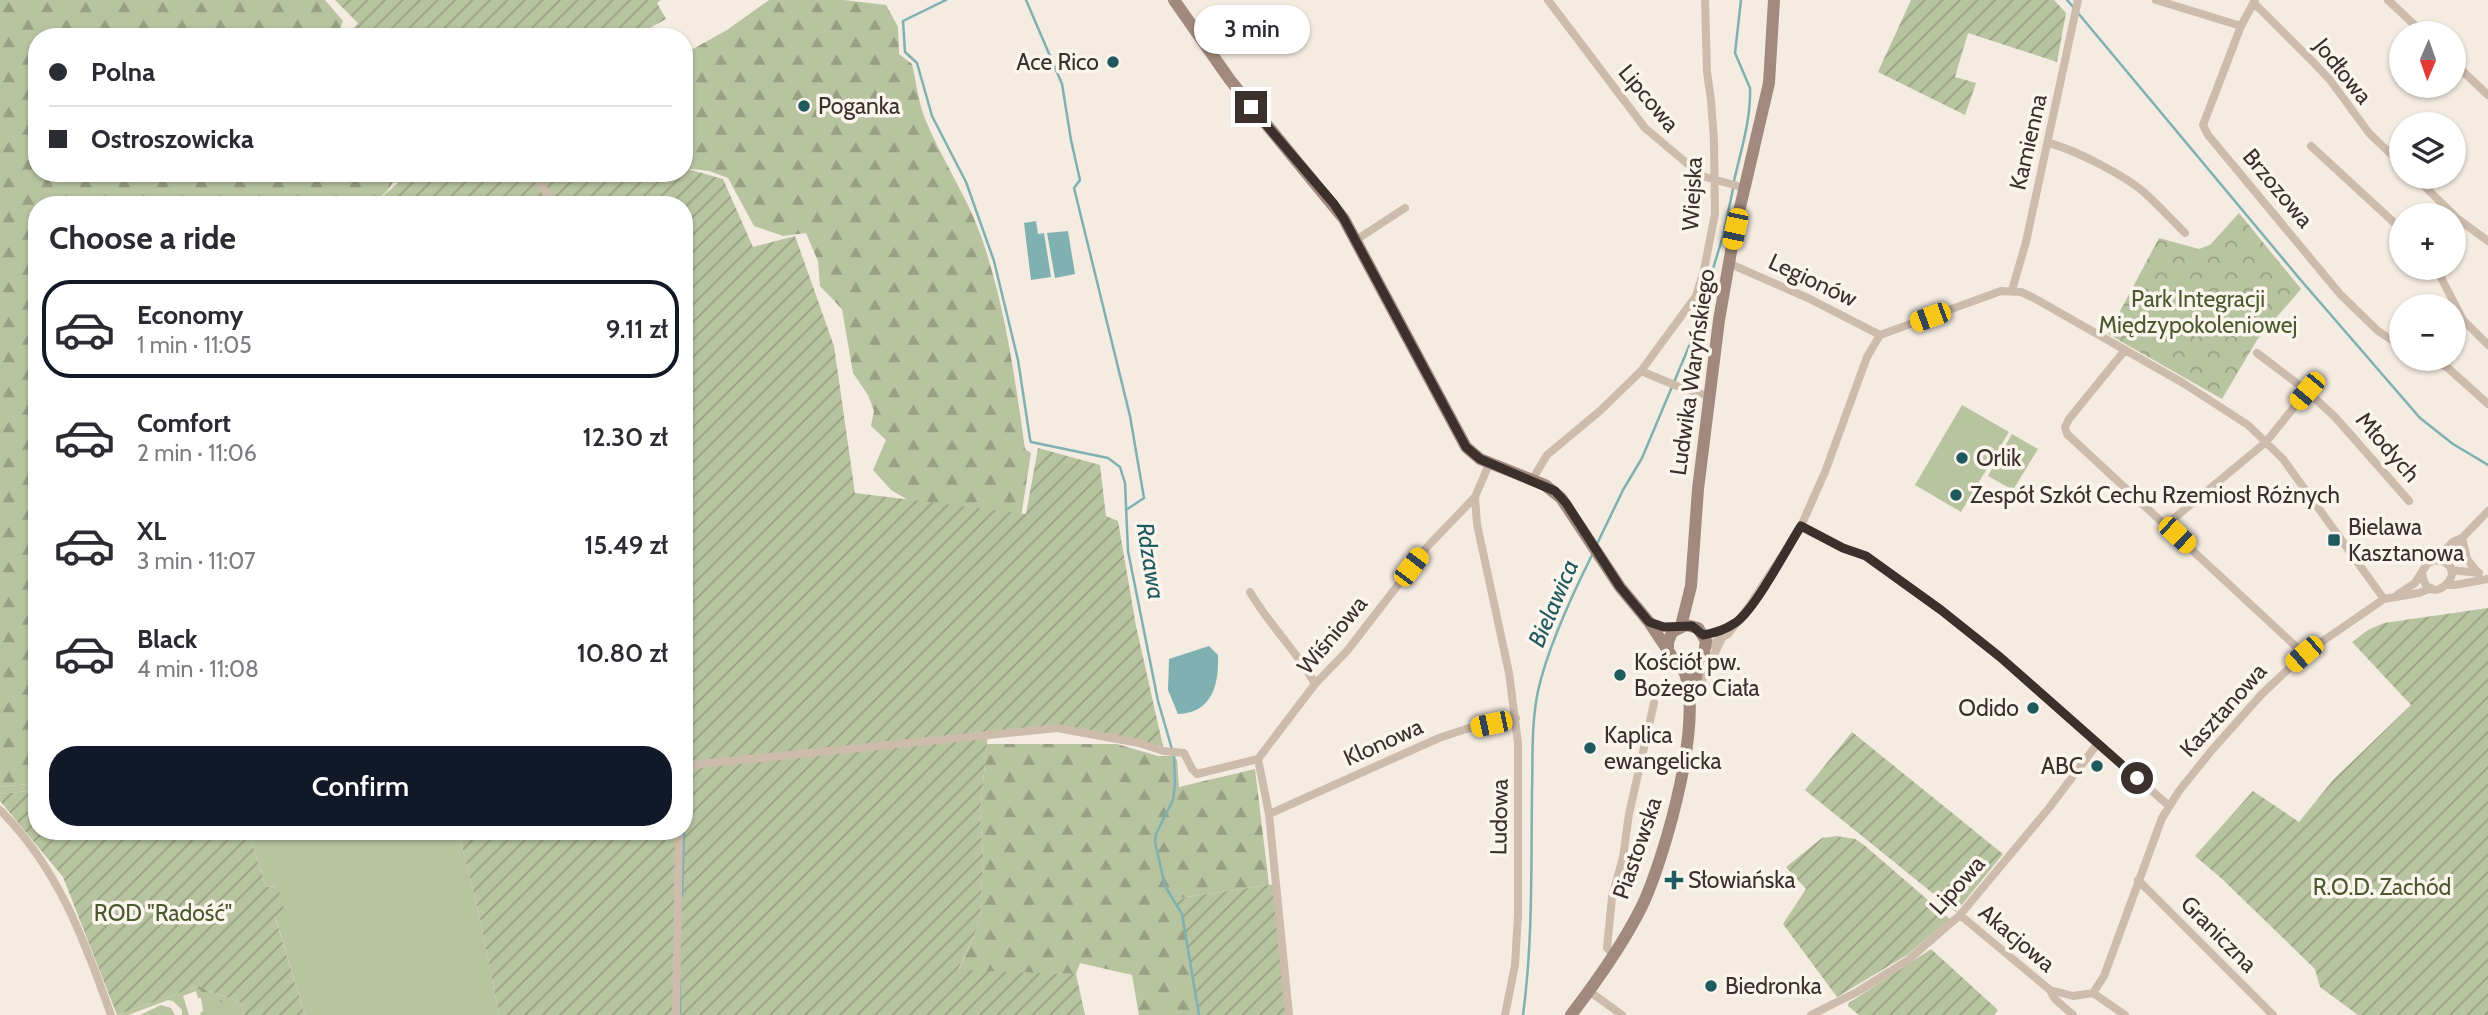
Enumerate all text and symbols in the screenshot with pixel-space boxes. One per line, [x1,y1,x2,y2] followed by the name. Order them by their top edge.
[1193,6,1309,55] callout: 3 min
[1224,15,1280,43] text: 3 min
[2389,21,2466,98] north arrow
[2389,21,2466,371] map controls
[2307,32,2378,110] street label: Jodłowa
[1016,48,1099,76] place label: Ace Rico
[1105,54,1121,70] marker: Ace Rico
[91,56,155,88] text: Polna
[1613,58,1685,138] street label: Lipcowa
[1235,91,1267,123] route end
[2003,91,2053,193] street label: Kamienna
[818,92,900,120] place label: Poganka
[796,98,812,114] marker: Poganka
[2389,112,2466,189] button: layers
[91,123,254,155] text: Ostroszowicka
[2237,143,2319,233] street label: Brzozowa
[1676,156,1708,232] street label: Wiejska
[2389,203,2466,280] button: +
[1721,206,1750,252] car
[49,218,236,257] text: Choose a ride
[1764,247,1862,313] street label: Legionów
[1664,267,1720,477] street label: Ludwika Waryńskiego
[2099,285,2297,339] park label: Park Integracji Międzypokoleniowej
[2389,294,2466,371] button: −
[53,298,116,361] icon: car
[137,299,243,331] text: Economy
[1907,300,1954,334] car
[606,313,668,345] text: 9.11 zł
[137,331,252,359] text: 1 min · 11:05
[2286,368,2329,414] car
[53,406,116,469] icon: car
[2350,406,2426,488] street label: Młodych
[137,407,231,439] text: Comfort
[583,421,668,453] text: 12.30 zł
[137,439,257,467] text: 2 min · 11:06
[1976,444,2022,472] place label: Orlik
[1954,450,1970,466] marker: Orlik
[1970,481,2340,509] place label: Zespół Szkół Cechu Rzemiosł Różnych
[1948,487,1964,503] marker: Zespół Szkół Cechu Rzemiosł Różnych
[2155,513,2200,557] car
[2348,513,2464,567] place label: Bielawa Kasztanowa
[53,514,116,577] icon: car
[137,515,166,547] text: XL
[1131,520,1171,602] water label: Rdzawa
[584,529,668,561] text: 15.49 zł
[2326,532,2342,548] marker: Bielawa Kasztanowa
[1390,544,1433,590] car
[137,547,256,575] text: 3 min · 11:07
[1522,555,1584,651] water label: Bielawica
[1291,590,1373,680] street label: Wiśniowa
[53,622,116,685] icon: car
[137,623,197,655] text: Black
[2282,632,2327,676] car
[577,637,668,669] text: 10.80 zł
[1634,648,1760,702] place label: Kościół pw. Bożego Ciała
[137,655,259,683] text: 4 min · 11:08
[2174,657,2272,763] street label: Kasztanowa
[1612,667,1628,683] marker: Kościół pw. Bożego Ciała
[1958,694,2019,722] place label: Odido
[2025,700,2041,716] marker: Odido
[1469,709,1514,739] car
[1339,712,1427,772] street label: Klonowa
[1604,721,1721,775] place label: Kaplica ewangelicka
[1582,740,1598,756] marker: Kaplica ewangelicka
[49,746,672,826] button: Confirm
[2041,752,2083,780] place label: ABC
[2089,758,2105,774] marker: ABC
[2121,762,2153,794] route start
[1484,779,1514,855] street label: Ludowa
[1606,793,1668,903] street label: Piastowska
[1923,850,1991,920] street label: Lipowa
[1688,866,1796,894] place label: Słowiańska
[1666,872,1682,888] marker: Słowiańska
[2313,873,2451,901] park label: R.O.D. Zachód
[2175,890,2263,978] street label: Graniczna
[1973,898,2061,978] street label: Akacjowa
[94,899,232,927] park label: ROD "Radość"
[1725,972,1822,1000] place label: Biedronka
[1703,978,1719,994] marker: Biedronka

